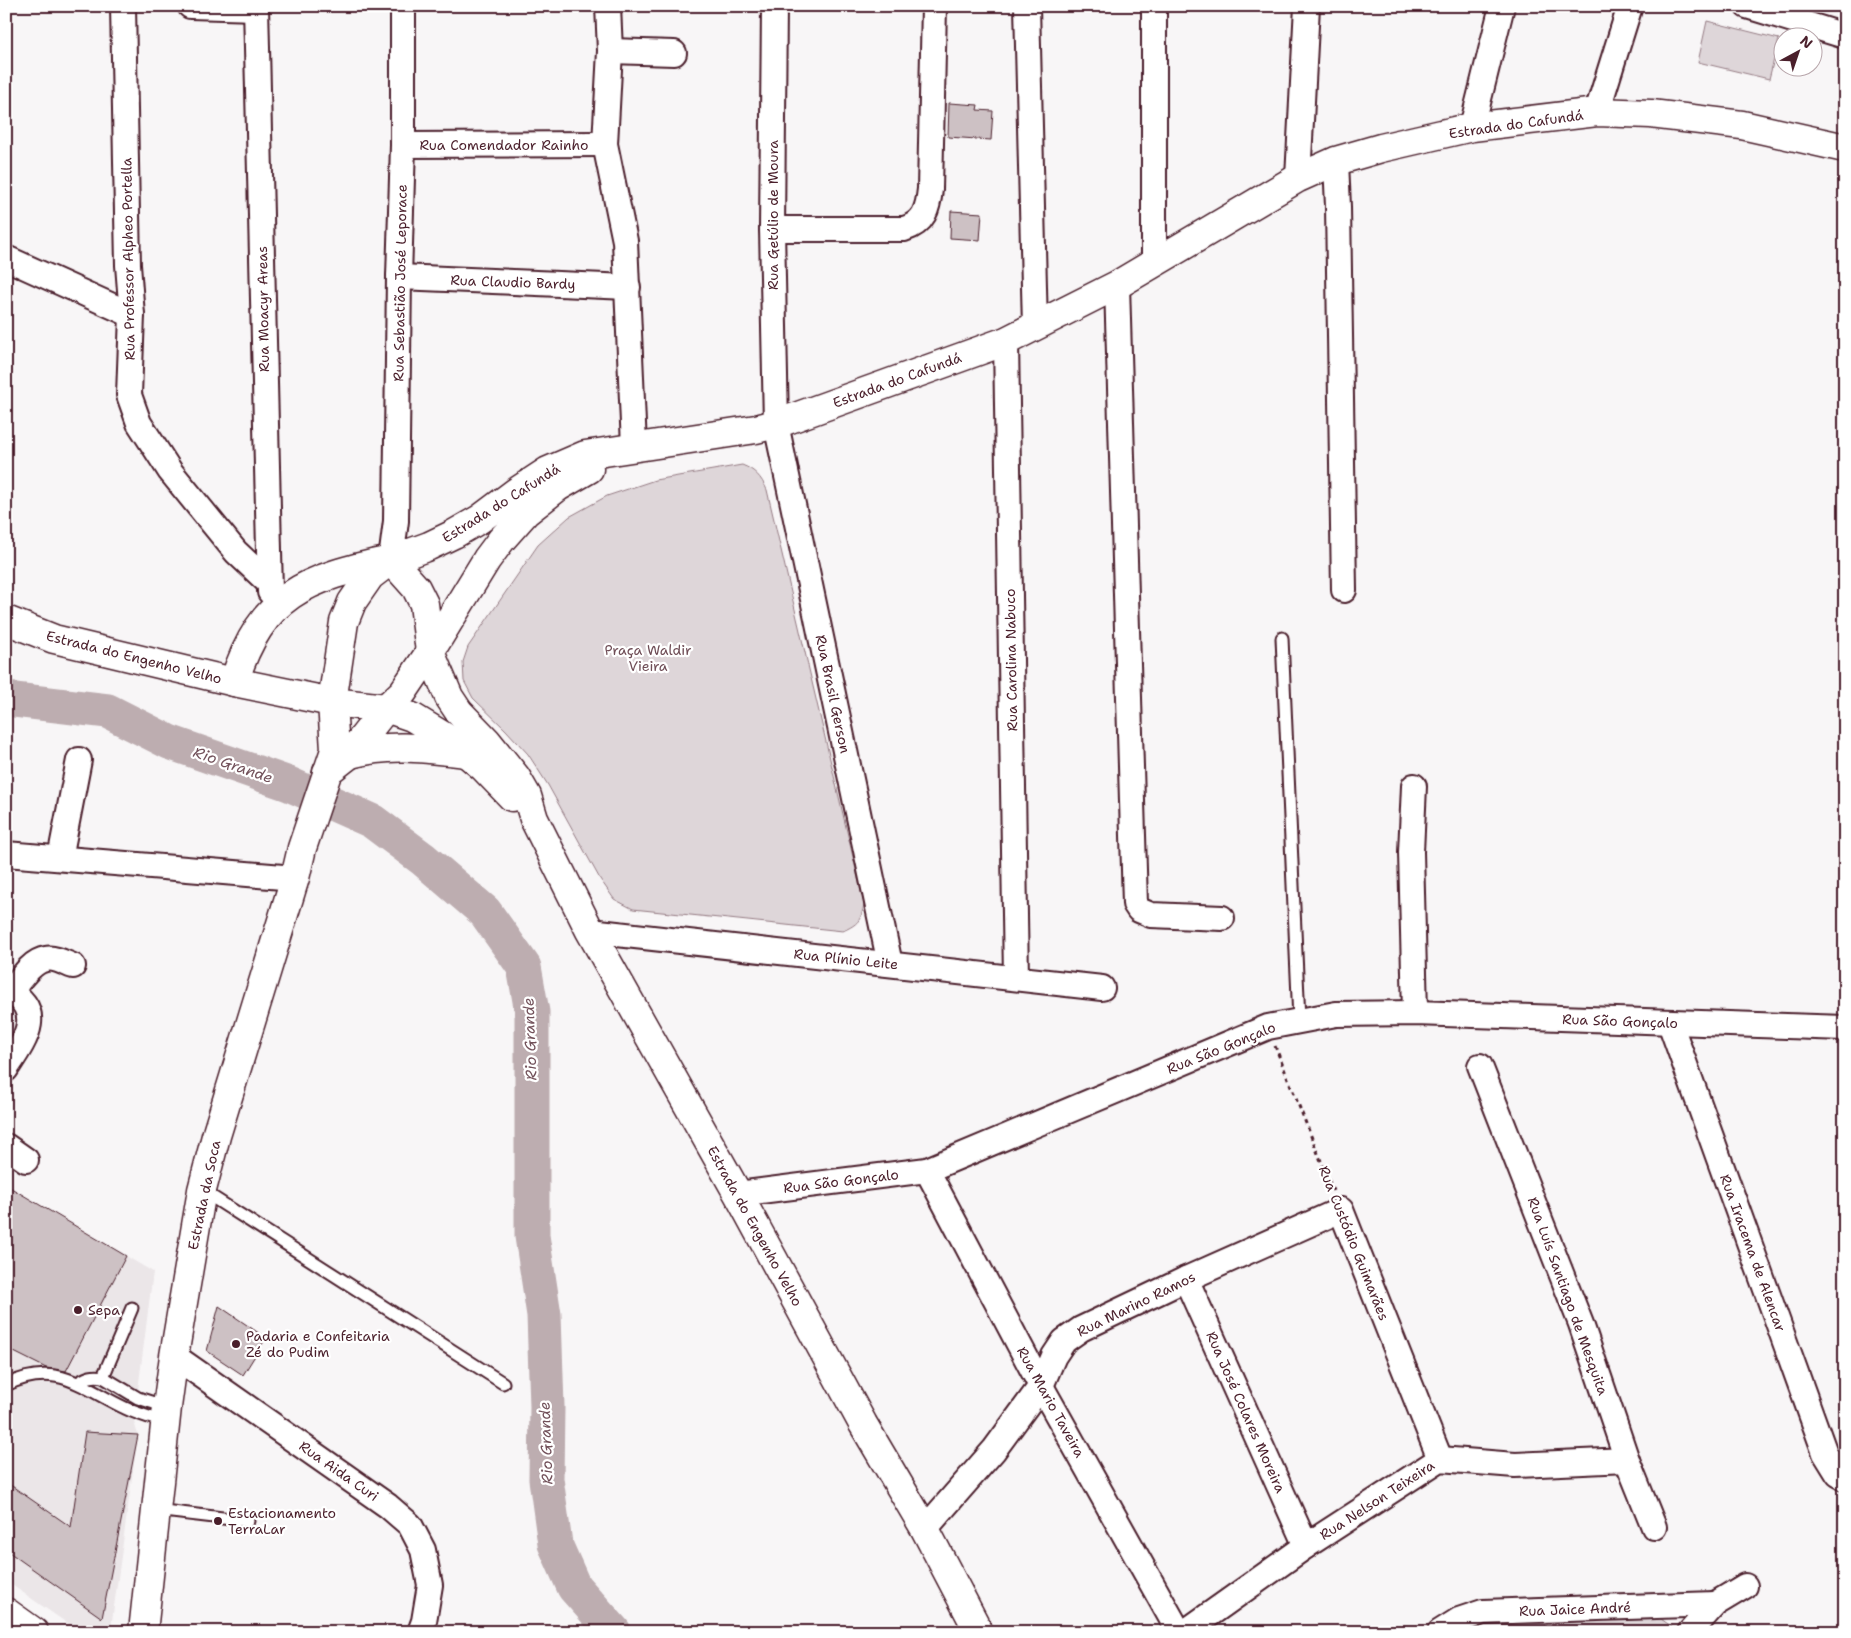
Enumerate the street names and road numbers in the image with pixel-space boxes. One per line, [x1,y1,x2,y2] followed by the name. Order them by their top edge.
[1448,106,1585,142] street label: Estrada do Cafundá
[419,136,589,154] street label: Rua Comendador Rainho
[764,140,782,290] street label: Rua Getúlio de Moura
[117,157,139,361] street label: Rua Professor Alpheo Portella
[389,184,411,382] street label: Rua Sebastião José Leporace
[253,246,273,372] street label: Rua Moacyr Areas
[450,271,576,293] street label: Rua Claudio Bardy
[830,348,964,412] street label: Estrada do Cafundá
[439,459,564,547] street label: Estrada do Cafundá
[1001,589,1021,731] street label: Rua Carolina Nabuco
[44,626,224,688] street label: Estrada do Engenho Velho
[812,633,854,755] street label: Rua Brasil Gerson
[793,945,899,973] street label: Rua Plínio Leite
[1562,1010,1678,1032] street label: Rua São Gonçalo
[1164,1018,1278,1078] street label: Rua São Gonçalo
[184,1138,224,1251] street label: Estrada da Soca
[703,1143,807,1309] street label: Estrada do Engenho Velho
[1315,1163,1393,1323] street label: Rua Custódio Guimarães
[782,1165,900,1197] street label: Rua São Gonçalo
[1716,1172,1790,1335] street label: Rua Iracema de Alencar
[1524,1194,1612,1398] street label: Rua Luís Santiago de Mesquita
[1074,1267,1198,1341] street label: Rua Marino Ramos
[1202,1329,1290,1496] street label: Rua José Colares Moreira
[1013,1343,1089,1461] street label: Rua Mario Taveira
[296,1437,382,1505] street label: Rua Aida Curi
[1316,1456,1438,1544] street label: Rua Nelson Teixeira
[1519,1598,1631,1620] street label: Rua Jaice André

